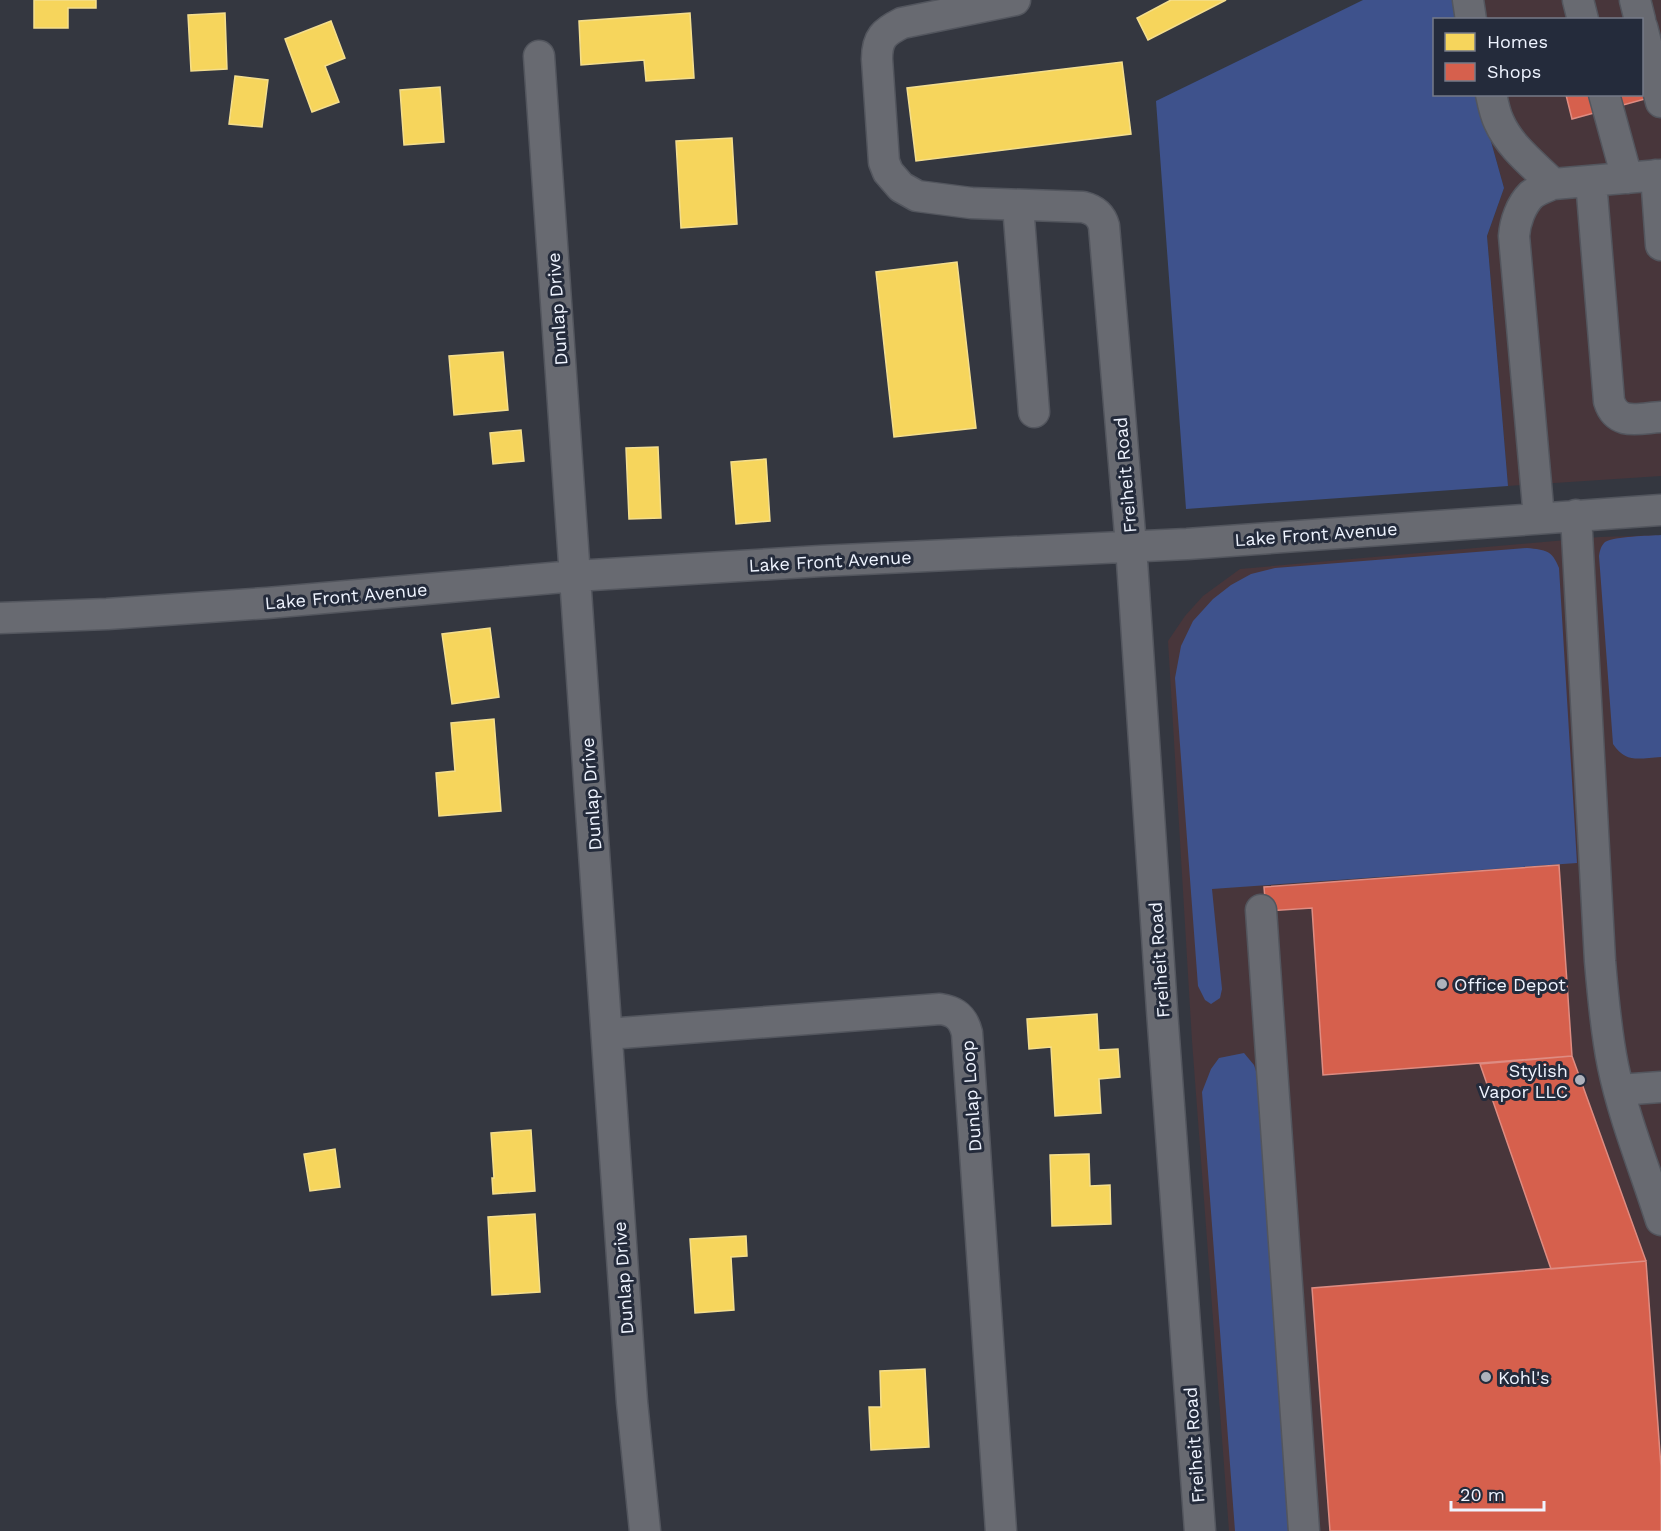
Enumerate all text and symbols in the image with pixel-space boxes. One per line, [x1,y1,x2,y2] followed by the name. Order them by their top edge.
[1433,18,1643,96] legend
[1487,31,1548,52] text: Homes
[1487,61,1541,82] text: Shops
[543,252,571,366] street label: Dunlap Drive
[1109,416,1141,534] street label: Freiheit Road
[1234,518,1398,550] street label: Lake Front Avenue
[748,546,912,576] street label: Lake Front Avenue
[264,578,428,614] street label: Lake Front Avenue
[577,737,605,851] street label: Dunlap Drive
[1144,901,1174,1019] street label: Freiheit Road
[1454,974,1566,995] place label: Office Depot
[1435,977,1449,991] marker: Office Depot
[957,1040,985,1152] street label: Dunlap Loop
[1479,1060,1568,1102] place label: Stylish Vapor LLC
[1573,1073,1587,1087] marker: Stylish Vapor LLC
[609,1221,637,1335] street label: Dunlap Drive
[1498,1367,1550,1388] place label: Kohl's
[1479,1370,1493,1384] marker: Kohl's
[1179,1386,1209,1504] street label: Freiheit Road
[1451,1474,1544,1512] scale bar
[1460,1484,1505,1505] text: 20 m

